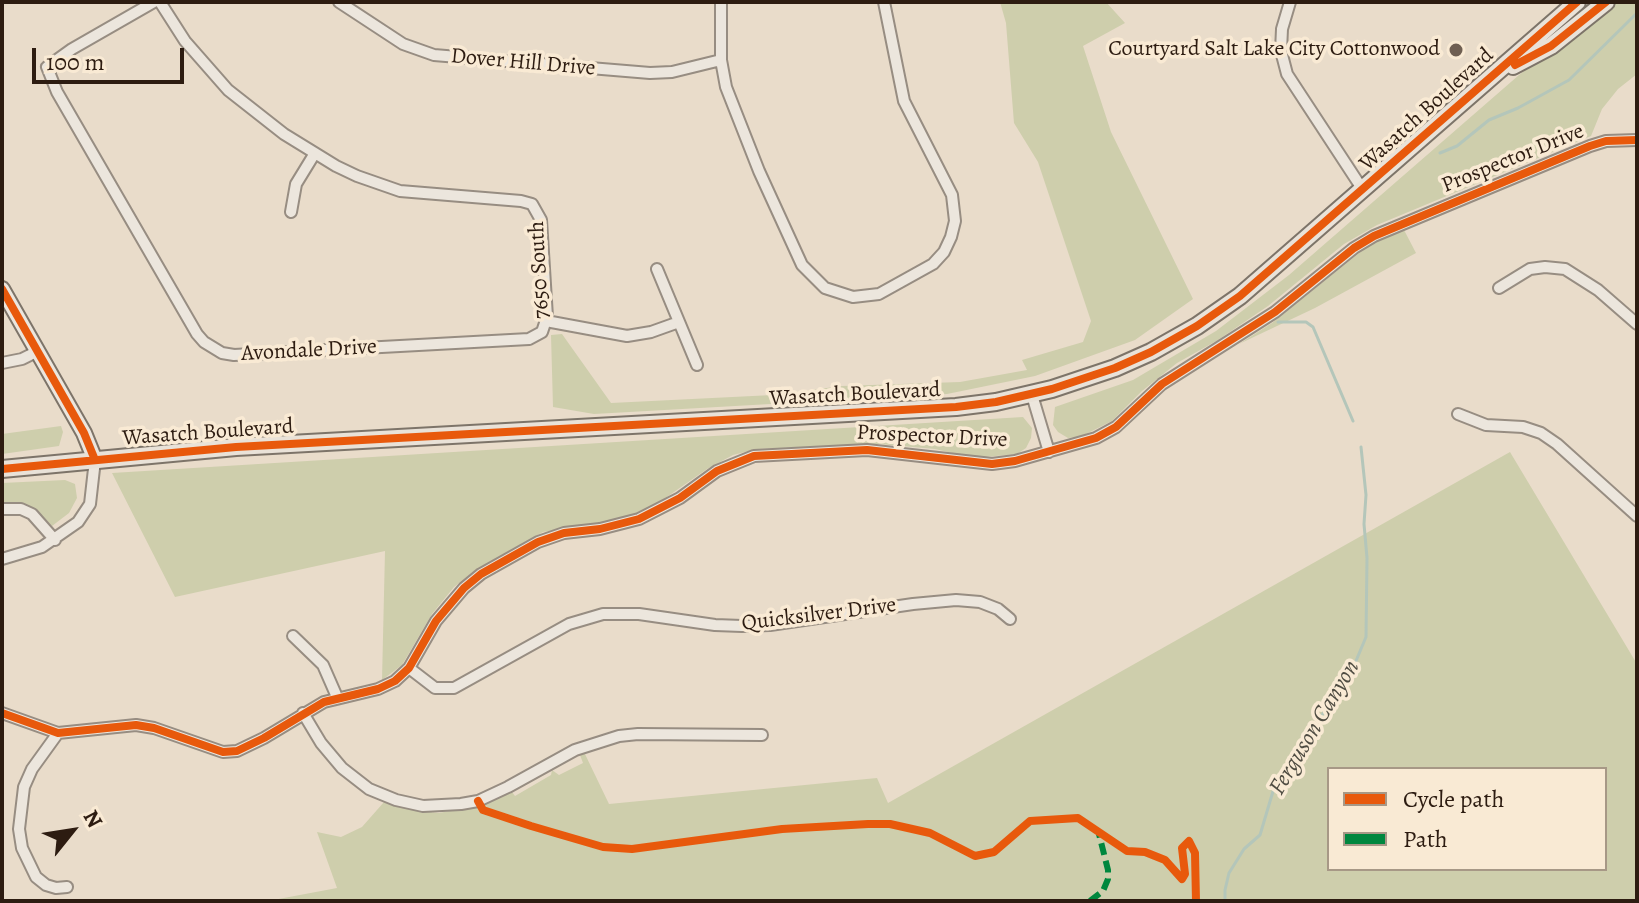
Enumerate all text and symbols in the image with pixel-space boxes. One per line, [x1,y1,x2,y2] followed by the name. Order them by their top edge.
[36,32,188,82] scale bar
[1108,37,1440,63] place label: Courtyard Salt Lake City Cottonwood
[1447,41,1465,59] marker: Courtyard Salt Lake City Cottonwood
[1354,43,1500,177] street label: Wasatch Boulevard
[450,44,596,82] street label: Dover Hill Drive
[46,46,105,78] text: 100 m
[1438,118,1588,200] street label: Prospector Drive
[524,220,556,320] street label: 7650 South
[240,334,378,368] street label: Avondale Drive
[769,377,941,413] street label: Wasatch Boulevard
[122,414,294,452] street label: Wasatch Boulevard
[856,420,1008,454] street label: Prospector Drive
[740,592,898,638] street label: Quicksilver Drive
[1263,655,1367,801] water label: Ferguson Canyon
[1327,767,1607,871] legend
[1403,783,1504,815] text: Cycle path
[32,791,112,871] north arrow
[76,805,110,833] text: N
[1403,823,1448,855] text: Path

